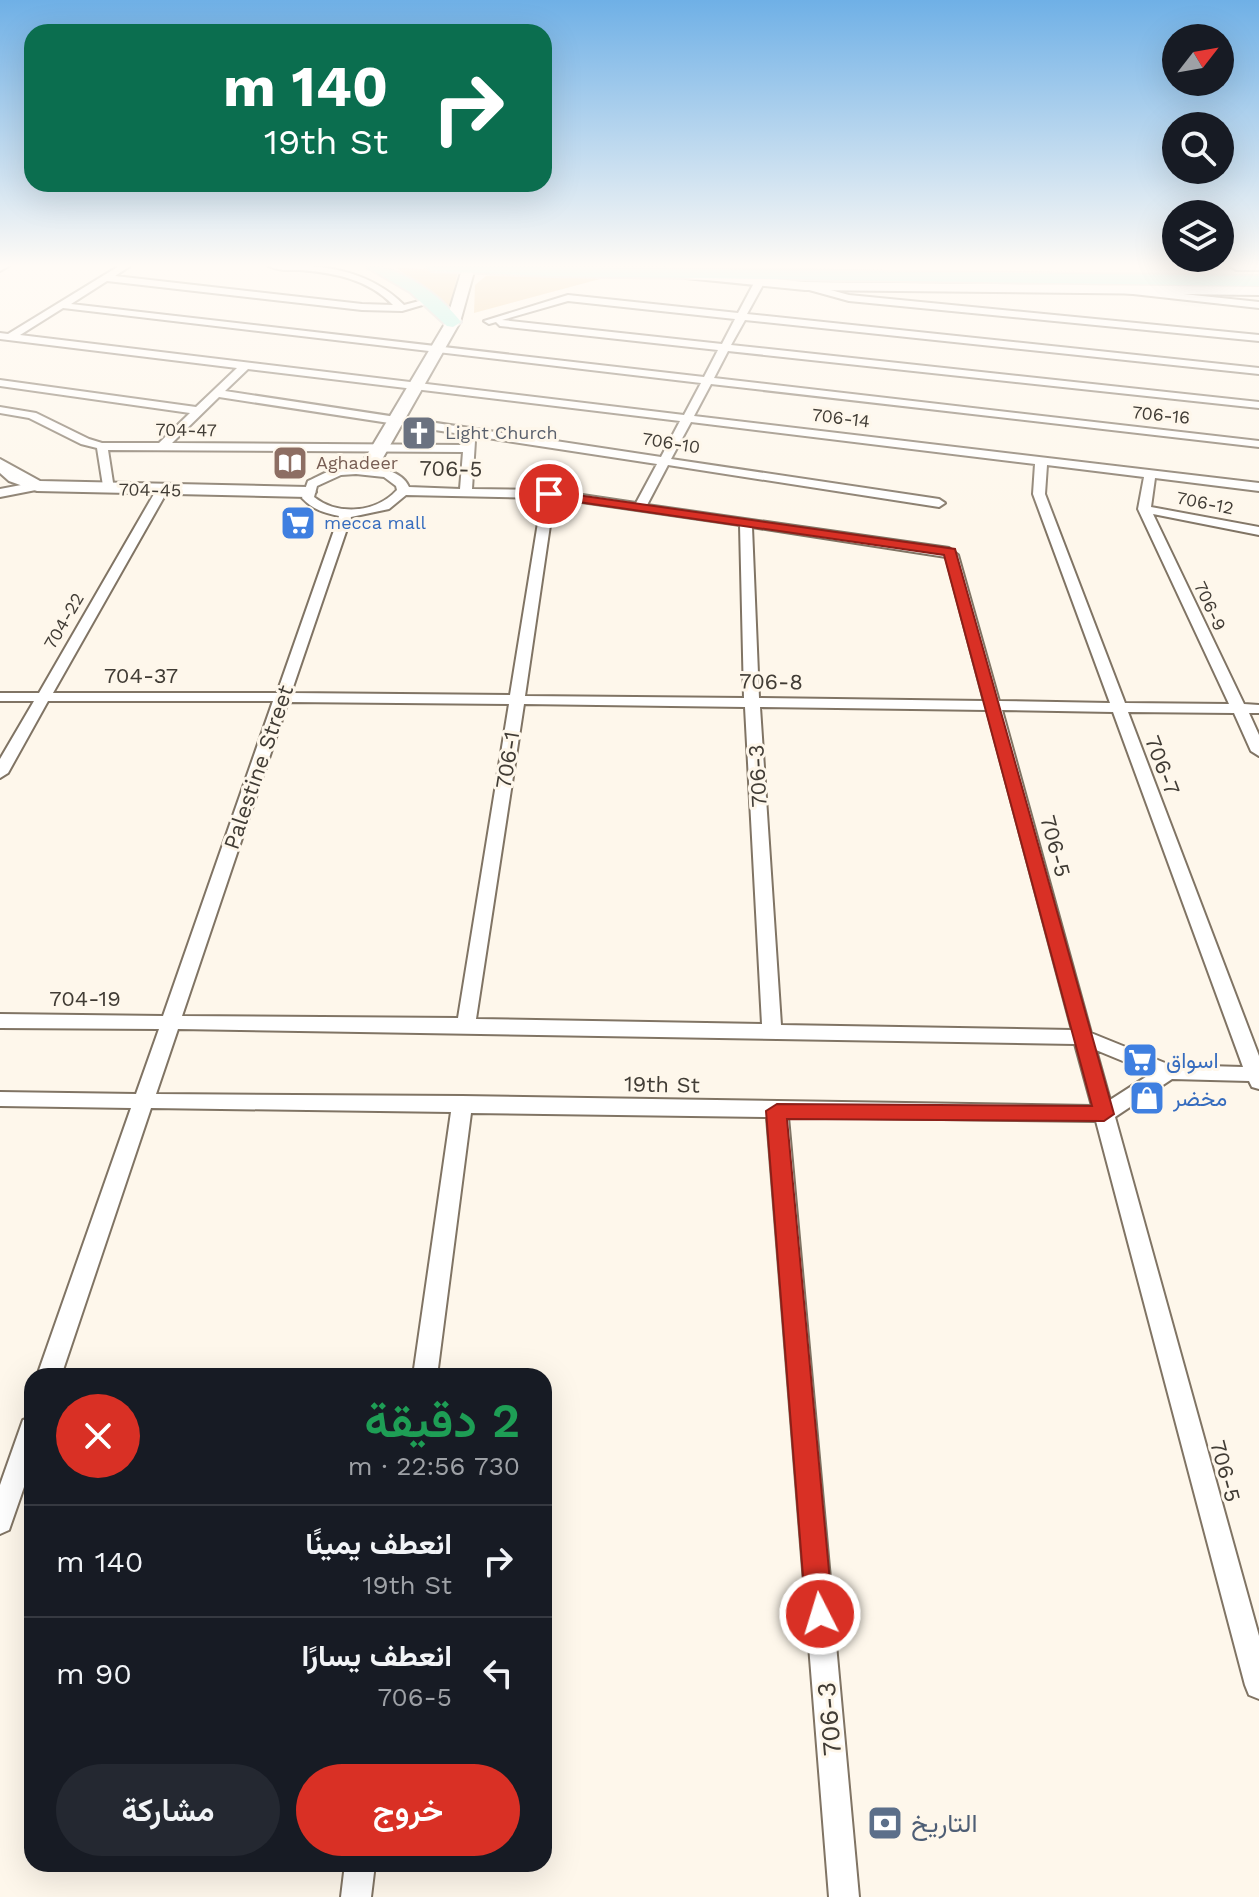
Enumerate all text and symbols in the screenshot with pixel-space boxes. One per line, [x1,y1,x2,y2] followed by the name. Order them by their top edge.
[1162,24,1234,96] north arrow
[1162,24,1234,272] map controls
[223,54,388,120] text: 140 m
[416,56,520,160] icon: right
[1162,112,1234,184] button: search
[264,121,388,163] text: 19th St
[1162,200,1234,272] button: layers
[1131,401,1191,428] street label: 706-16
[811,404,871,431] street label: 706-14
[400,414,438,452] church icon: Light Church
[155,418,217,441] street label: 704-47
[445,422,558,443] place label: Light Church
[641,428,702,457] street label: 706-10
[271,444,309,482] library icon: Aghadeer
[316,452,398,473] place label: Aghadeer
[419,455,483,482] street label: 706-5
[515,460,583,528] pin
[527,472,571,516] icon: arrive
[119,478,181,501] street label: 704-45
[1175,487,1235,518] street label: 706-12
[279,504,317,542] supermarket icon: mecca mall
[324,512,426,533] place label: mecca mall
[1190,578,1231,634] street label: 706-9
[39,589,88,653] street label: 704-22
[104,663,178,688] street label: 704-37
[739,668,803,695] street label: 706-8
[219,682,298,853] street label: Palestine Street
[491,730,524,791] street label: 706-1
[1140,732,1185,798] street label: 706-7
[743,744,772,808] street label: 706-3
[1035,812,1076,880] street label: 706-5
[49,986,121,1011] street label: 704-19
[1121,1041,1159,1079] supermarket icon: اسواق
[1166,1048,1219,1074] place label: اسواق
[624,1071,700,1098] street label: 19th St
[1128,1079,1166,1117] shop icon: مخضر
[1172,1086,1227,1112] place label: مخضر
[364,1392,520,1449] text: 2 دقيقة
[56,1394,140,1478] button: close
[1205,1437,1246,1505] street label: 706-5
[348,1451,520,1481] text: 730 m · 22:56
[305,1526,452,1561] text: انعطف يمينًا
[476,1539,520,1583] icon: right
[56,1544,144,1579] text: 140 m
[362,1570,452,1600] text: 19th St
[778,1572,862,1656] position arrow
[301,1638,452,1673] text: انعطف يسارًا
[476,1651,520,1695] icon: left
[56,1656,132,1691] text: 90 m
[811,1681,847,1757] street label: 706-3
[378,1682,452,1712] text: 706-5
[56,1764,280,1856] button: مشاركة
[296,1764,520,1856] button: خروج
[866,1804,904,1842] bank icon: التاريخ
[911,1808,978,1841] place label: التاريخ

